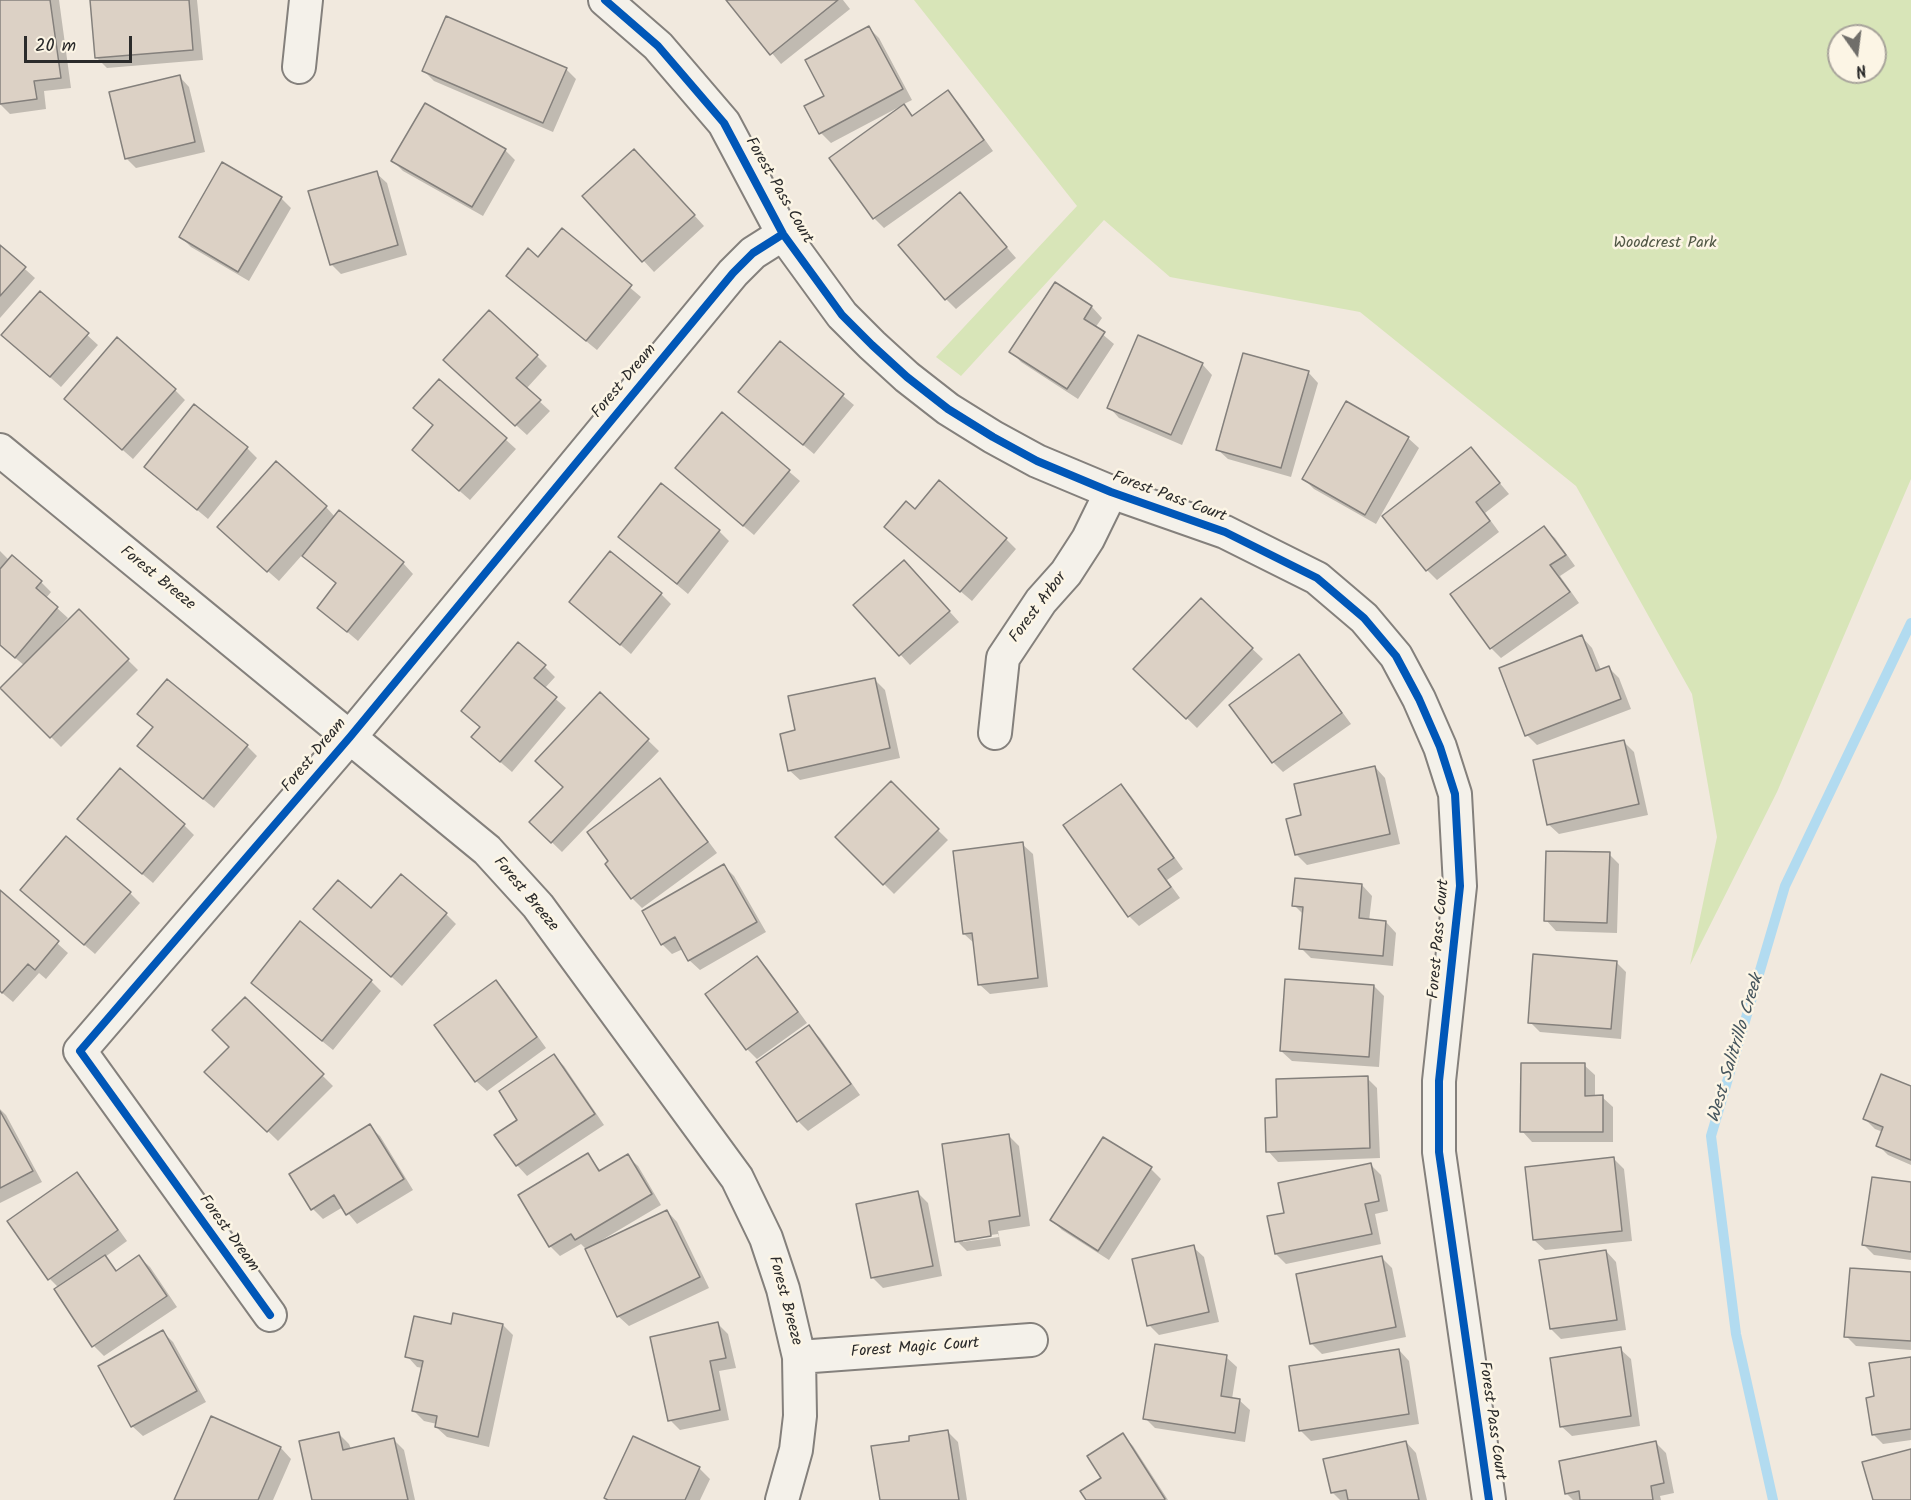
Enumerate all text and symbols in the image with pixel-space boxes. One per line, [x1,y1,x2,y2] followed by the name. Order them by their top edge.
[27,24,135,62] scale bar
[1827,24,1887,84] north arrow
[35,32,76,61] text: 20 m
[1853,57,1869,83] text: N
[740,134,816,248] street label: Forest Pass Court
[1613,234,1717,254] park label: Woodcrest Park
[589,341,661,423] street label: Forest Dream
[1109,468,1229,528] street label: Forest Pass Court
[115,543,199,615] street label: Forest Breeze
[1006,569,1072,647] street label: Forest Arbor
[279,715,351,797] street label: Forest Dream
[488,854,562,936] street label: Forest Breeze
[1425,878,1455,1000] street label: Forest Pass Court
[1704,972,1770,1126] water label: West Salitrillo Creek
[194,1192,262,1276] street label: Forest Dream
[763,1254,805,1348] street label: Forest Breeze
[850,1335,980,1363] street label: Forest Magic Court
[1473,1360,1509,1482] street label: Forest Pass Court

